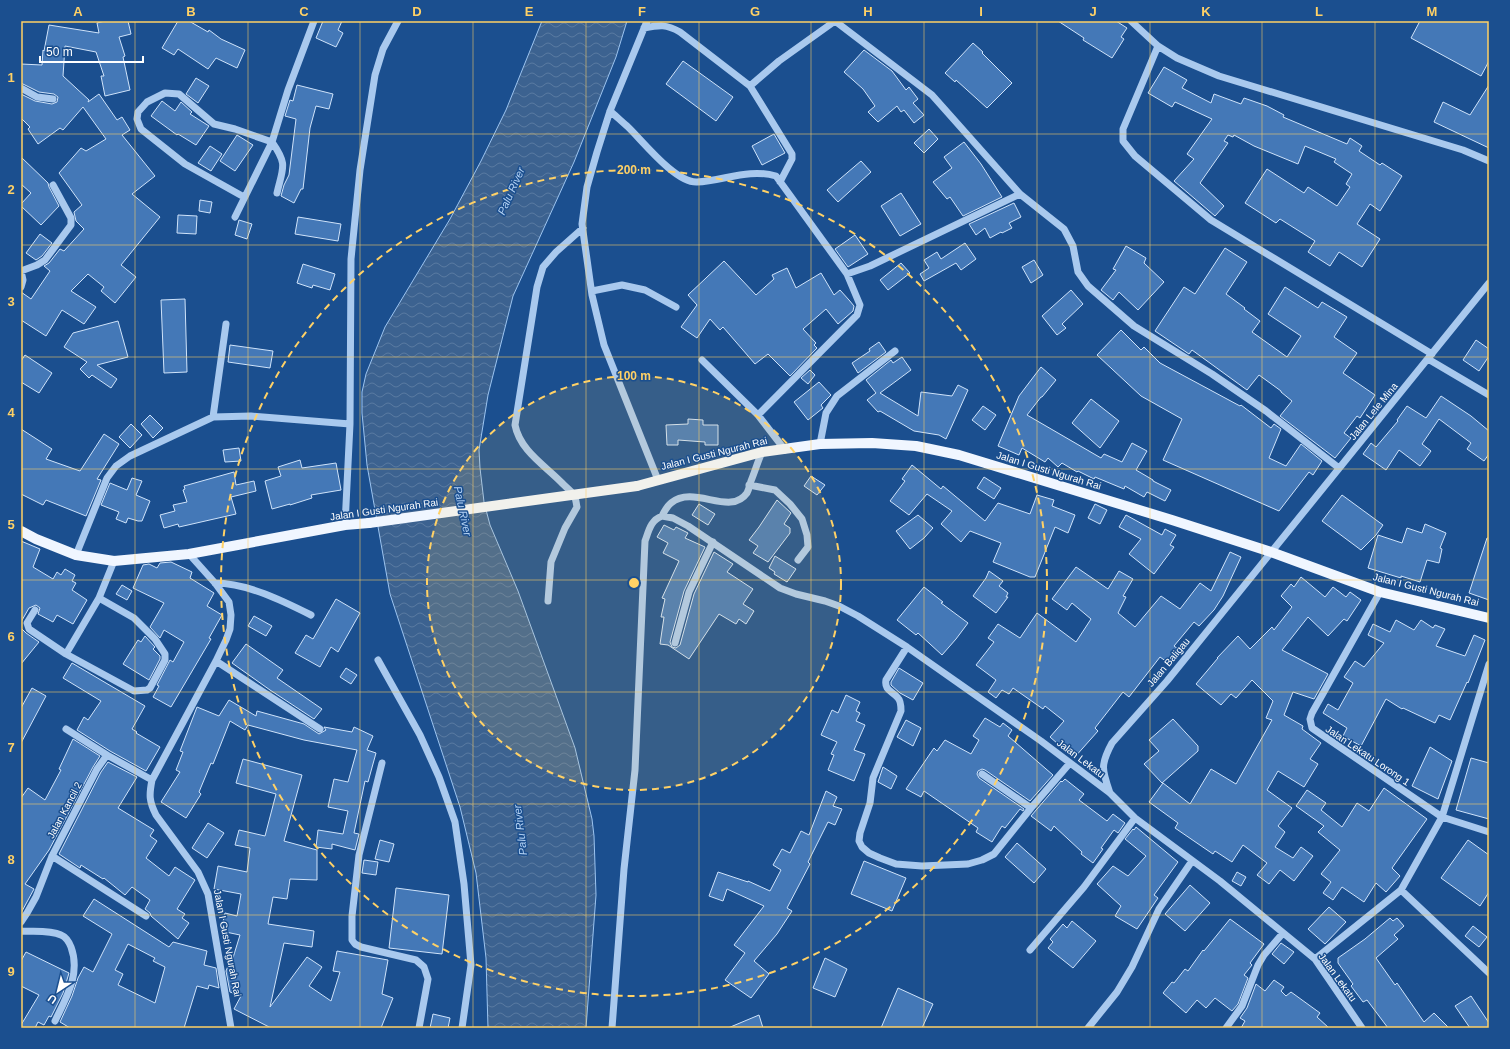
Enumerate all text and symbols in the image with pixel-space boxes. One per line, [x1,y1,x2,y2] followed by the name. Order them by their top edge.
[73,4,83,19] text: A
[186,4,196,19] text: B
[299,4,309,19] text: C
[412,4,422,19] text: D
[525,4,534,19] text: E
[638,4,646,19] text: F
[750,4,760,19] text: G
[863,4,873,19] text: H
[979,4,983,19] text: I
[1089,4,1097,19] text: J
[1201,4,1211,19] text: K
[1315,4,1323,19] text: L
[1427,4,1437,19] text: M
[40,38,143,64] scale bar
[46,45,73,59] text: 50 m
[7,70,15,85] text: 1
[617,163,651,177] text: 200 m
[495,164,527,217] water label: Palu River
[7,182,15,197] text: 2
[7,294,15,309] text: 3
[617,369,651,383] text: 100 m
[1347,380,1400,442] street label: Jalan Lele Mina
[7,405,15,420] text: 4
[660,435,768,472] street label: Jalan I Gusti Ngurah Rai
[995,449,1103,492] street label: Jalan I Gusti Ngurah Rai
[452,485,474,538] water label: Palu River
[329,496,439,523] street label: Jalan I Gusti Ngurah Rai
[7,517,15,532] text: 5
[1372,571,1480,608] street label: Jalan I Gusti Ngurah Rai
[627,576,641,590] centre of rings
[7,629,15,644] text: 6
[1145,636,1192,689] street label: Jalan Baligau
[1324,723,1412,788] street label: Jalan Lekatu Lorong 1
[1055,737,1107,780] street label: Jalan Lekatu
[7,740,15,755] text: 7
[45,780,84,840] street label: Jalan Kancil 2
[511,803,529,856] water label: Palu River
[7,852,15,867] text: 8
[212,889,243,998] street label: Jalan I Gusti Ngurah Rai
[1316,951,1359,1003] street label: Jalan Lekatu
[7,964,15,979] text: 9
[38,971,78,1011] north arrow
[46,992,59,1006] text: U

